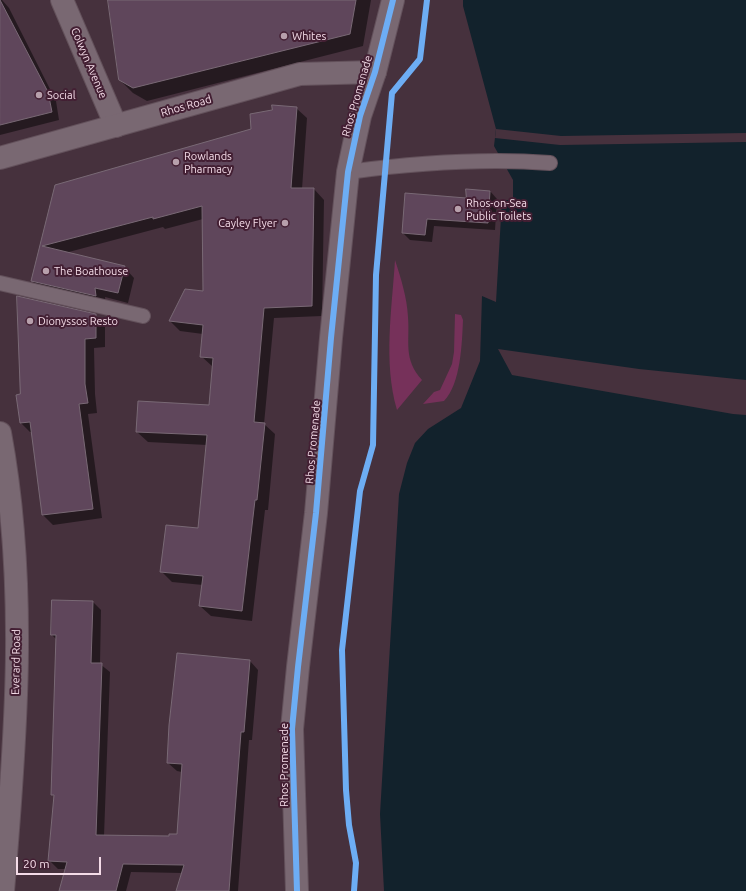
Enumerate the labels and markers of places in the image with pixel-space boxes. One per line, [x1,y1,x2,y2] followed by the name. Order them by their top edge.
[292,29,326,43] place label: Whites
[279,31,289,41] marker: Whites
[47,88,76,102] place label: Social
[34,90,44,100] marker: Social
[184,149,232,175] place label: Rowlands Pharmacy
[171,157,181,167] marker: Rowlands Pharmacy
[466,196,531,222] place label: Rhos-on-Sea Public Toilets
[453,204,463,214] marker: Rhos-on-Sea Public Toilets
[218,216,277,230] place label: Cayley Flyer
[280,218,290,228] marker: Cayley Flyer
[54,264,128,278] place label: The Boathouse
[41,266,51,276] marker: The Boathouse
[38,314,118,328] place label: Dionyssos Resto
[25,316,35,326] marker: Dionyssos Resto

